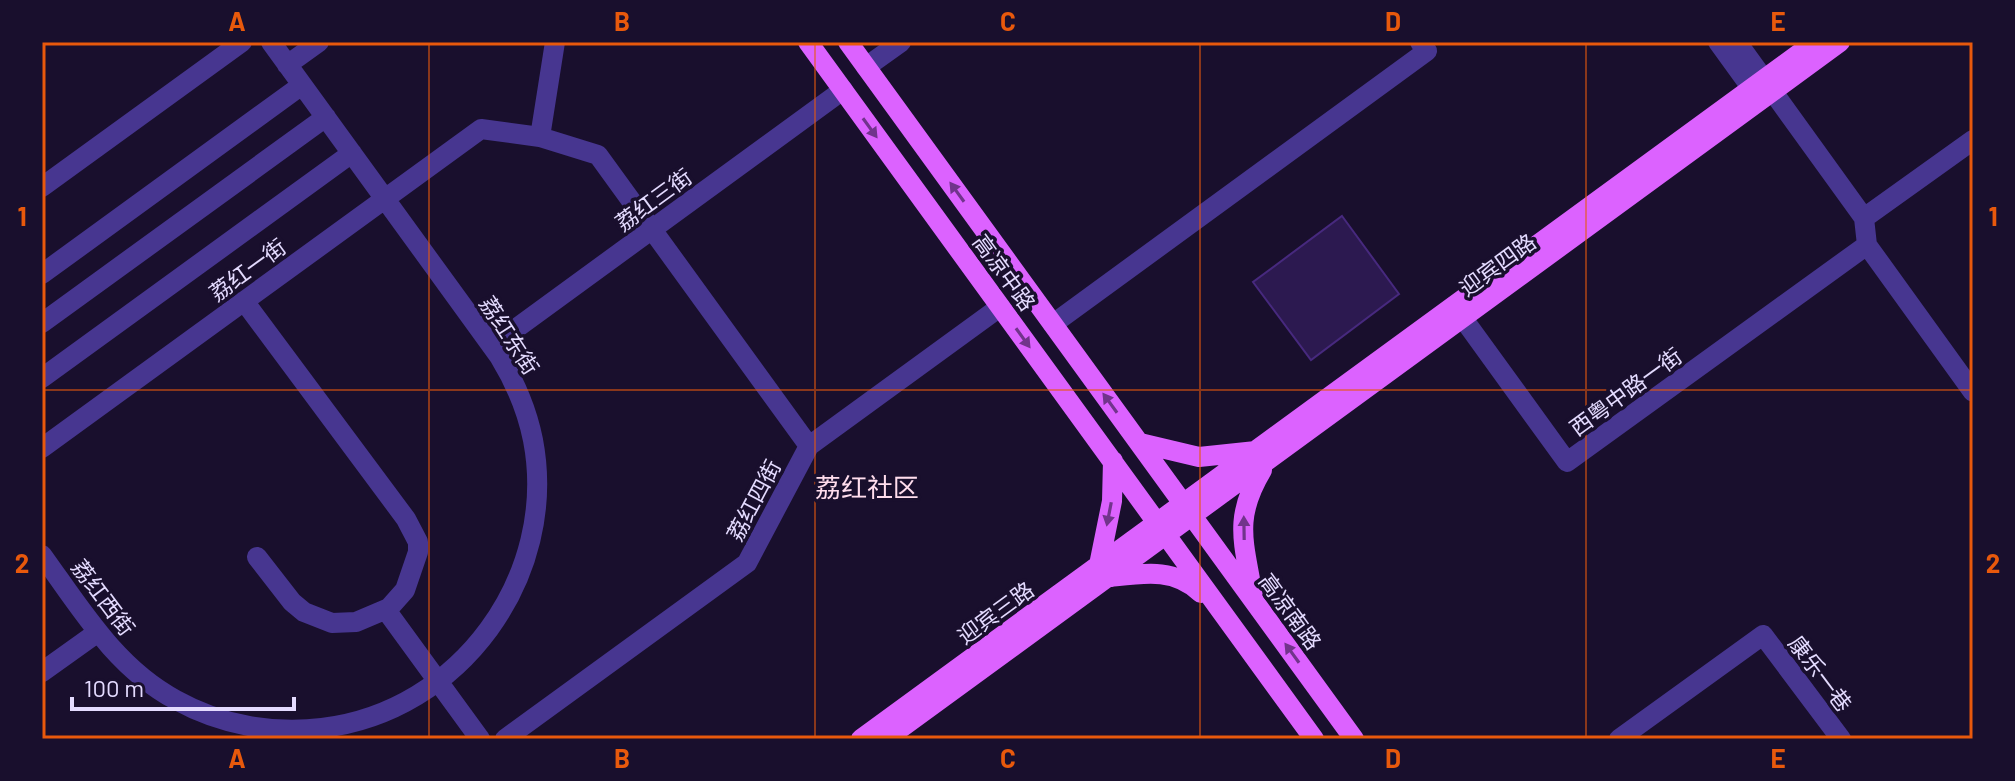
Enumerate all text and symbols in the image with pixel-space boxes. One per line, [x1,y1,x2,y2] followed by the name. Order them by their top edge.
[228,5,246,36] text: A
[614,5,630,36] text: B
[1000,5,1016,36] text: C
[1385,5,1401,36] text: D
[1770,5,1786,36] text: E
[862,117,878,138] one-way arrow
[610,163,696,235] street label: 荔红三街
[950,182,965,203] one-way arrow
[17,200,27,231] text: 1
[1988,200,1998,231] text: 1
[1454,228,1540,300] street label: 迎宾四路
[969,229,1041,315] street label: 高凉中路
[204,233,290,305] street label: 荔红一街
[475,291,545,379] street label: 荔红东街
[1015,327,1031,349] one-way arrow
[1564,342,1686,440] street label: 西粤中路一街
[1103,392,1118,413] one-way arrow
[721,455,785,545] street label: 荔红四街
[815,471,919,502] district label: 荔红社区
[1102,501,1115,526] one-way arrow
[1238,515,1250,540] one-way arrow
[15,547,29,578] text: 2
[1986,547,2000,578] text: 2
[67,554,141,640] street label: 荔红西街
[1255,568,1327,654] street label: 高凉南路
[952,576,1038,648] street label: 迎宾三路
[1784,630,1858,716] street label: 康乐一巷
[1285,643,1300,664] one-way arrow
[72,661,294,711] scale bar
[84,673,144,702] text: 100 m
[228,742,246,773] text: A
[614,742,630,773] text: B
[1000,742,1016,773] text: C
[1385,742,1401,773] text: D
[1770,742,1786,773] text: E

